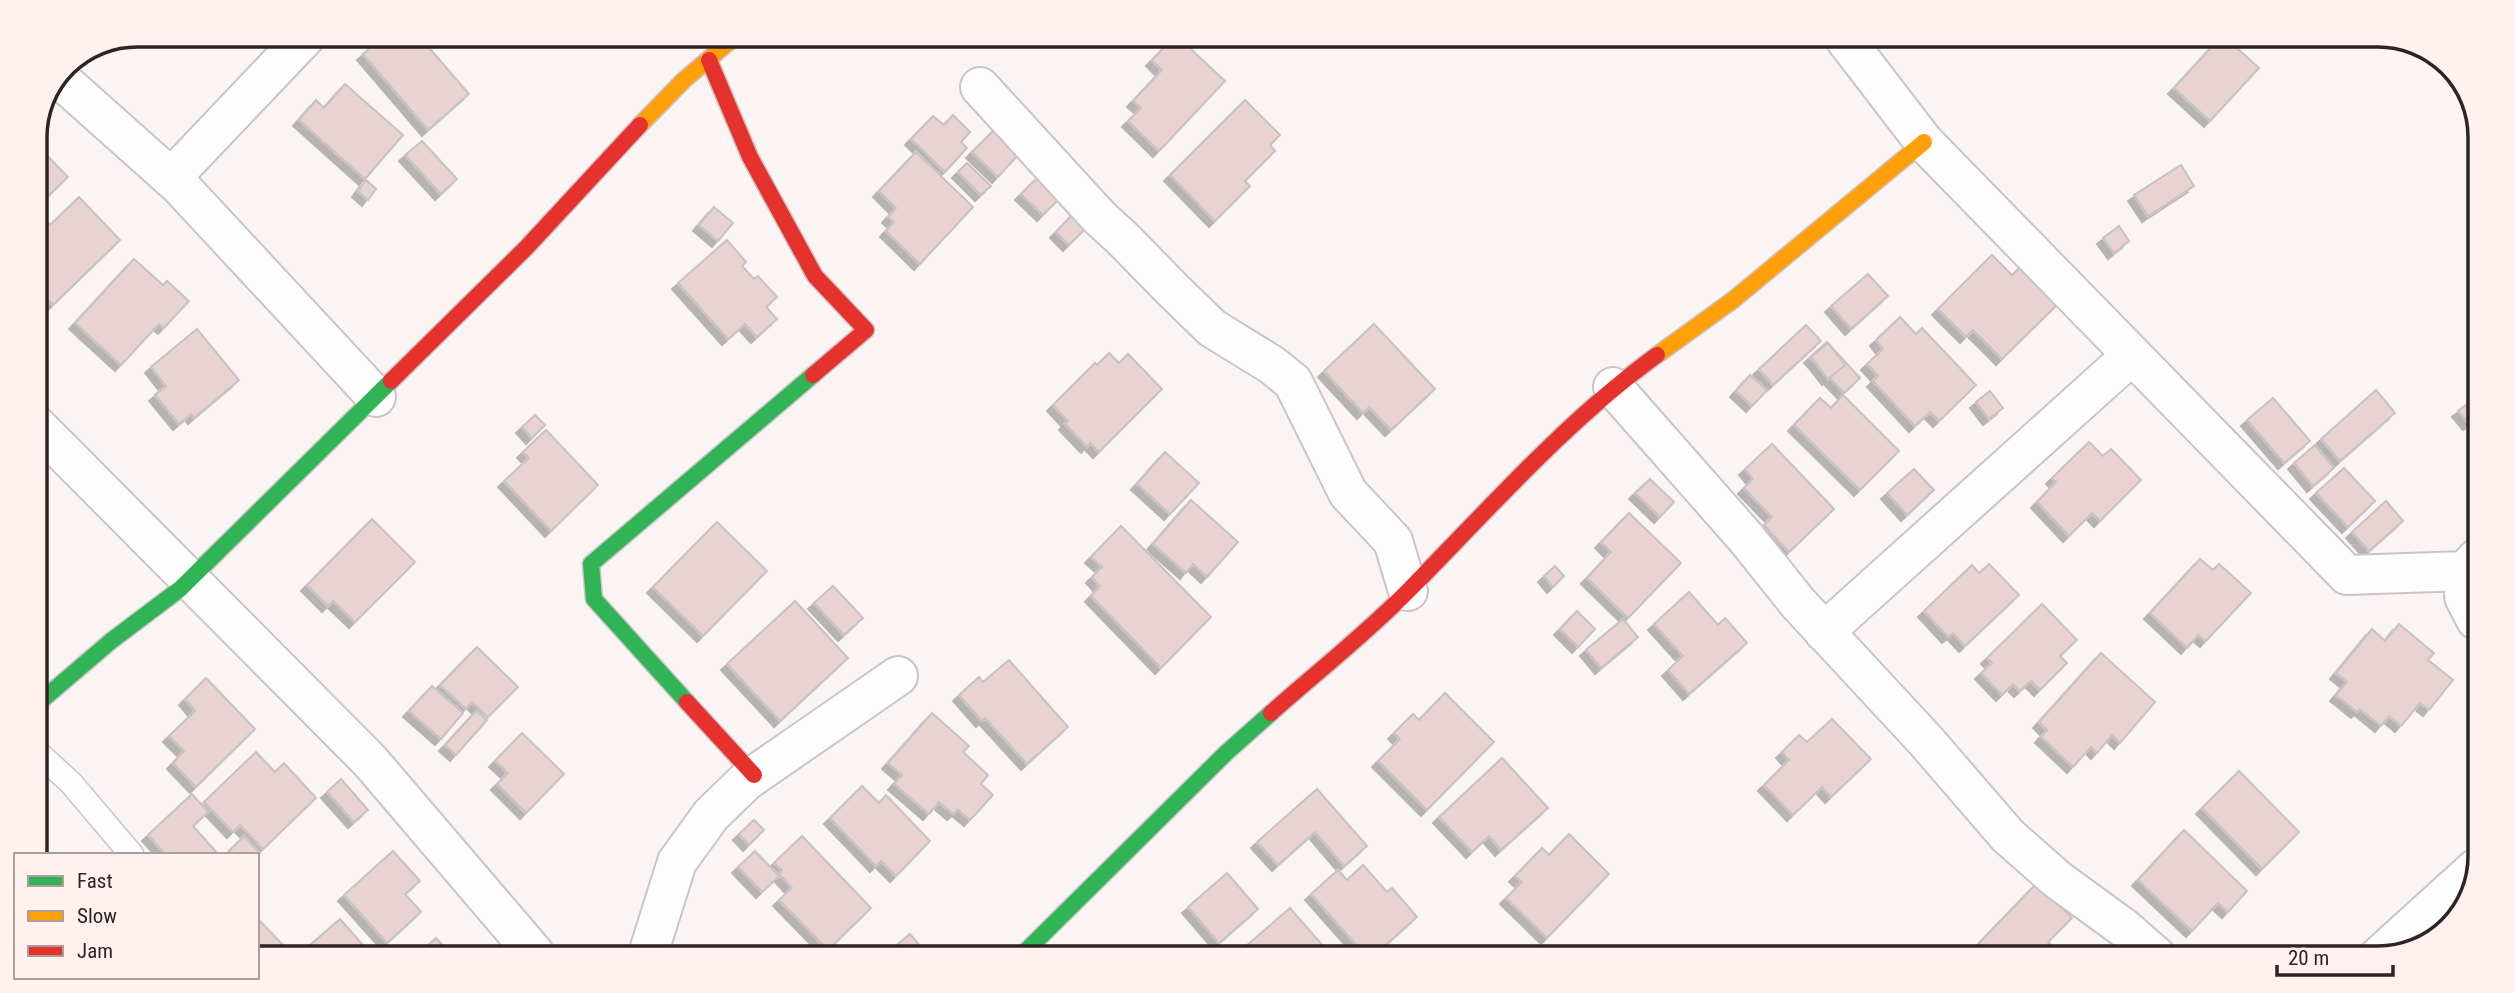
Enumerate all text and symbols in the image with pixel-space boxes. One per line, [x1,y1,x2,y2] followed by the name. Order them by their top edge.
[14,853,259,979] legend
[77,869,113,893] text: Fast
[77,904,117,928] text: Slow
[2277,934,2392,978] scale bar
[77,939,113,963] text: Jam
[2288,946,2329,970] text: 20 m

